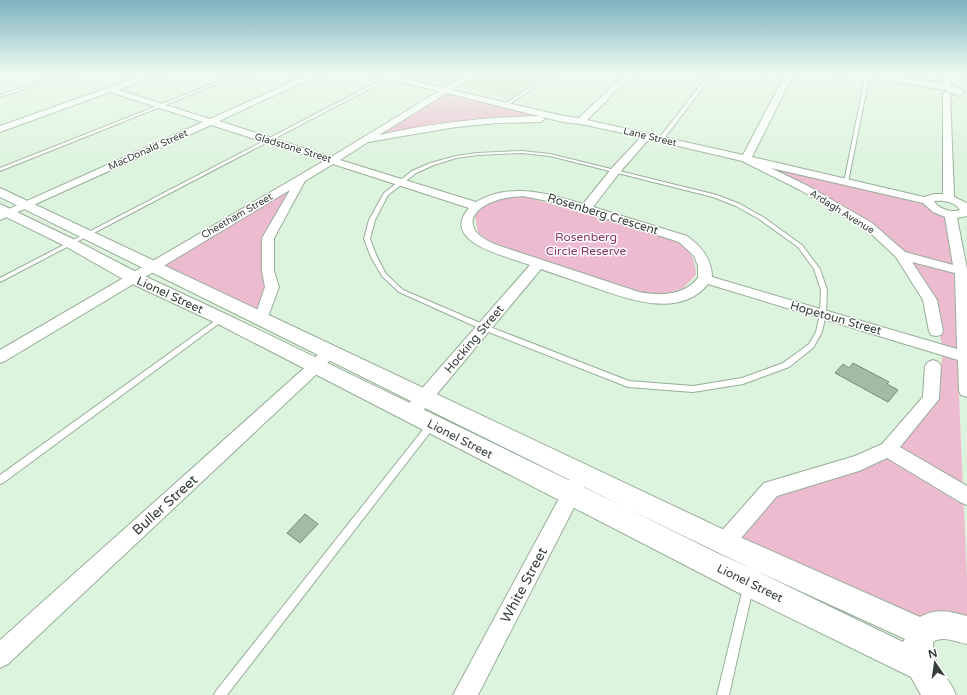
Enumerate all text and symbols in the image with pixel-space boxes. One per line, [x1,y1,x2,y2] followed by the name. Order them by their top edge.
[622,125,678,149] street label: Lane Street
[106,127,190,173] street label: MacDonald Street
[253,131,333,165] street label: Gladstone Street
[808,187,877,237] street label: Ardagh Avenue
[546,190,661,238] street label: Rosenberg Crescent
[199,191,275,241] street label: Cheetham Street
[546,230,627,258] park label: Rosenberg Circle Reserve
[135,274,206,317] street label: Lionel Street
[789,298,884,338] street label: Hopetoun Street
[442,302,507,376] street label: Hocking Street
[425,416,495,462] street label: Lionel Street
[129,471,202,539] street label: Buller Street
[497,544,551,626] street label: White Street
[715,561,786,605] street label: Lionel Street
[915,643,955,683] north arrow
[927,646,939,661] text: N

